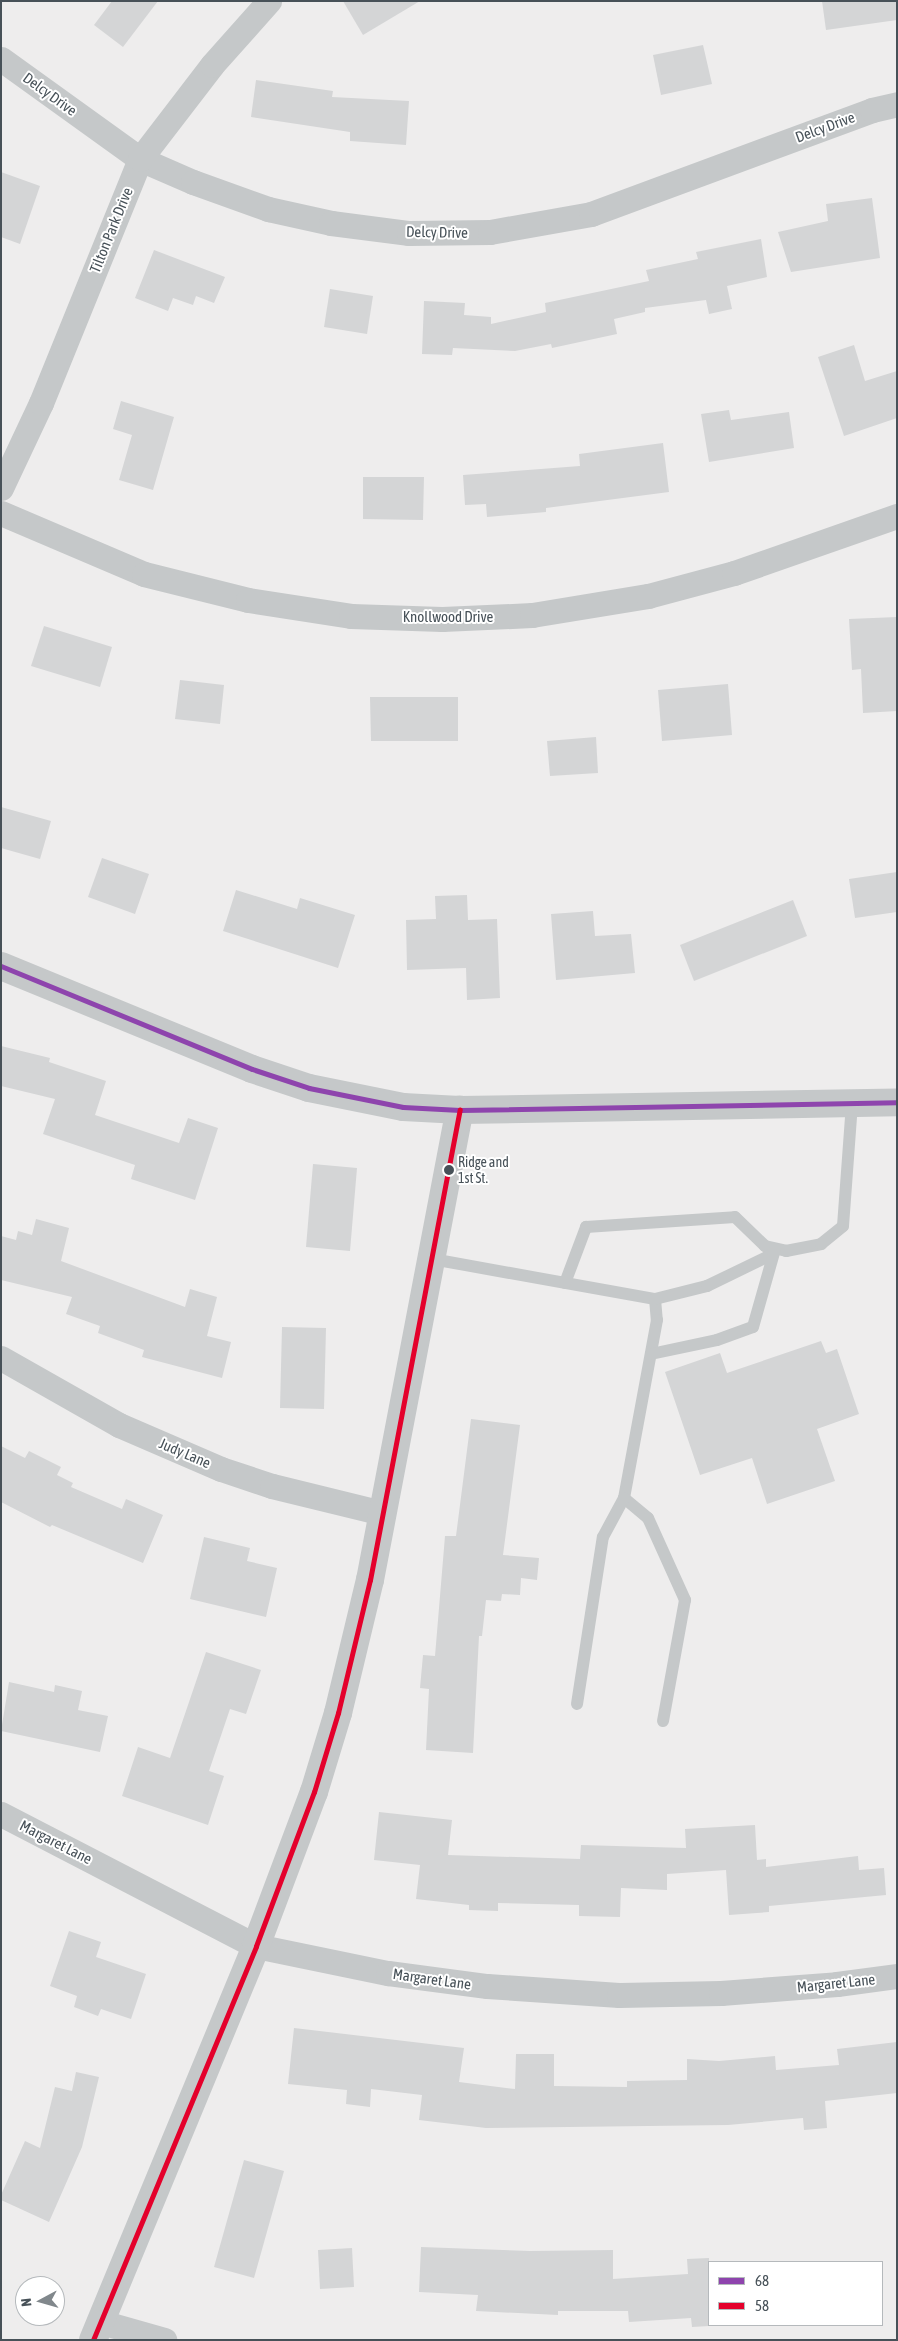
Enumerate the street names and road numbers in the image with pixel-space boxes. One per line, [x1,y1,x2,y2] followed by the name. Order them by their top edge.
[20,69,80,119] street label: Delcy Drive
[793,108,857,146] street label: Delcy Drive
[86,185,136,275] street label: Tilton Park Drive
[406,222,468,242] street label: Delcy Drive
[403,608,493,626] street label: Knollwood Drive
[157,1434,213,1472] street label: Judy Lane
[17,1816,95,1868] street label: Margaret Lane
[392,1965,472,1993] street label: Margaret Lane
[796,1970,876,1996] street label: Margaret Lane

